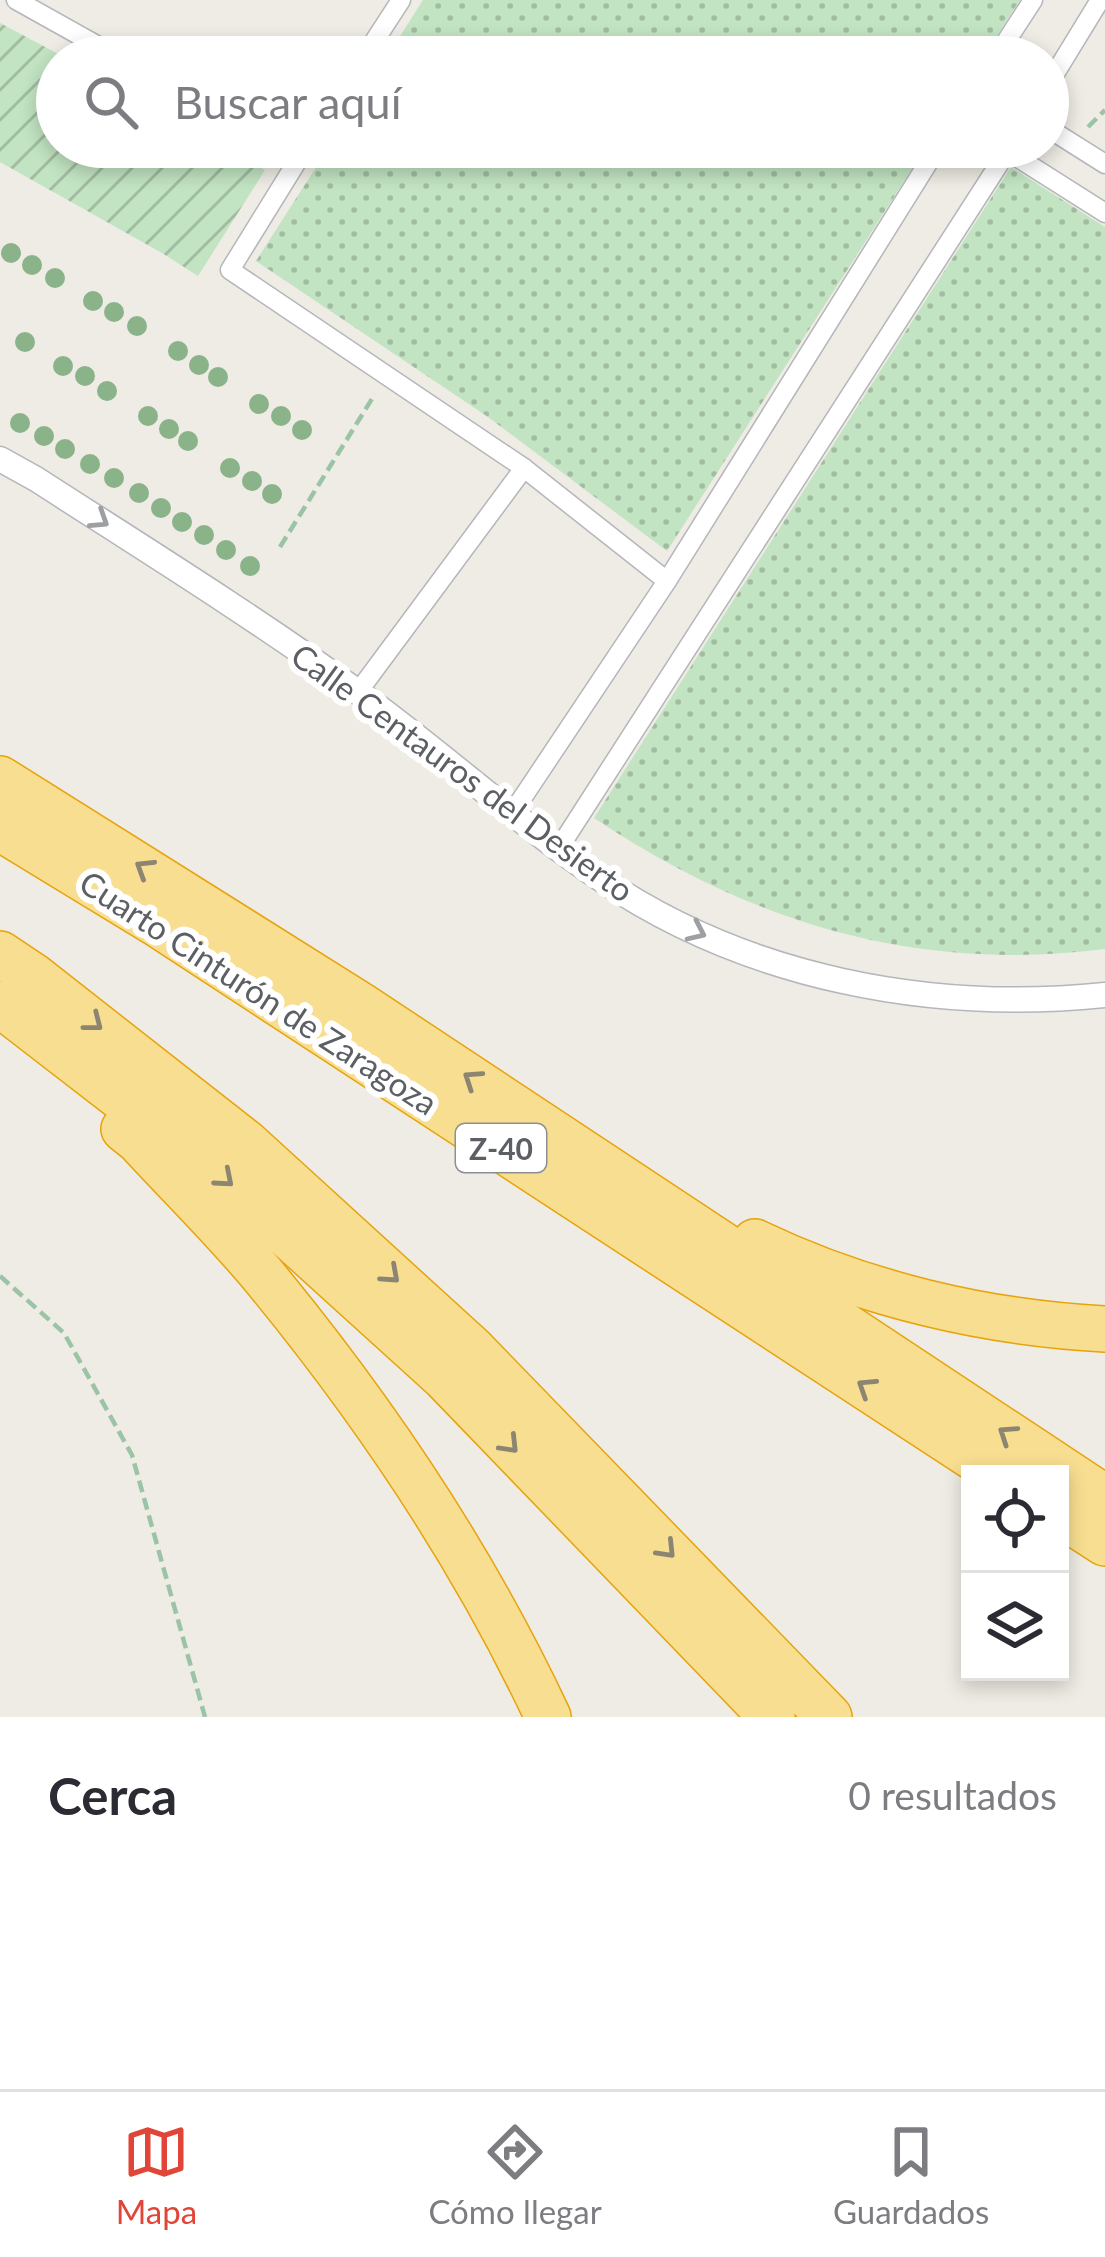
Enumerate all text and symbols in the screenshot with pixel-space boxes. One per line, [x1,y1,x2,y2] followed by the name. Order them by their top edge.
[36,36,1069,168] search box
[78,69,144,135] icon: search
[174,75,401,129] text: Buscar aquí
[86,506,108,528] one-way arrow
[284,634,642,910] street label: Calle Centauros del Desierto
[136,860,158,882] one-way arrow
[73,861,445,1123] street label: Cuarto Cinturón de Zaragoza
[685,917,706,941] one-way arrow
[80,1009,102,1030] one-way arrow
[464,1072,486,1094] one-way arrow
[456,1124,546,1172] road number: Z-40
[211,1164,233,1186] one-way arrow
[378,1261,399,1282] one-way arrow
[858,1380,880,1402] one-way arrow
[999,1426,1021,1448] one-way arrow
[495,1431,517,1453] one-way arrow
[961,1465,1069,1681] map controls
[961,1465,1069,1573] button: locate
[653,1537,675,1558] one-way arrow
[961,1573,1069,1681] button: layers
[48,1765,177,1826] text: Cerca
[848,1772,1057,1818] text: 0 resultados
[116,2119,197,2231] tab: Mapa
[428,2119,602,2231] tab: Cómo llegar
[833,2119,989,2231] tab: Guardados

